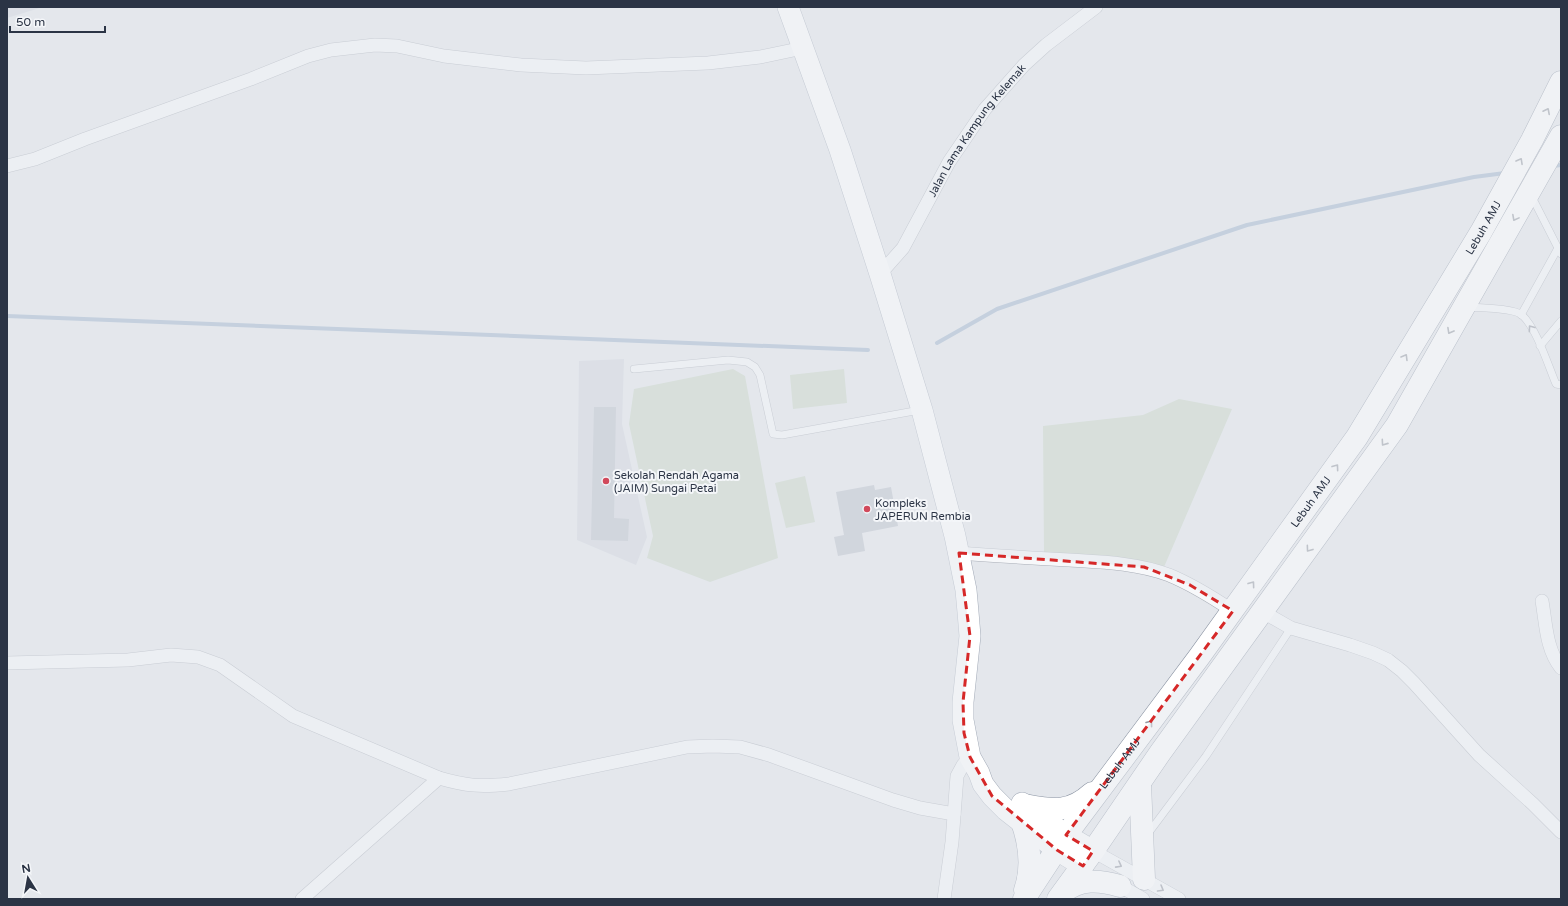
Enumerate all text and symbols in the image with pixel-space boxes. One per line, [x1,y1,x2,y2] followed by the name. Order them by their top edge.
[10,8,105,34] scale bar
[16,15,45,29] text: 50 m
[926,62,1029,199] street label: Jalan Lama Kampung Kelemak
[1542,108,1550,115] one-way arrow
[1516,158,1523,165] one-way arrow
[1463,199,1504,257] street label: Lebuh AMJ
[1512,214,1519,221] one-way arrow
[1529,325,1536,332] one-way arrow
[1448,327,1455,334] one-way arrow
[1401,354,1408,361] one-way arrow
[1381,439,1389,446] one-way arrow
[1331,464,1339,471] one-way arrow
[614,469,739,495] place label: Sekolah Rendah Agama (JAIM) Sungai Petai
[1288,474,1334,530] street label: Lebuh AMJ
[601,476,611,486] marker: Sekolah Rendah Agama (JAIM) Sungai Petai
[875,497,971,523] place label: Kompleks JAPERUN Rembia
[862,504,872,514] marker: Kompleks JAPERUN Rembia
[1306,544,1313,551] one-way arrow
[1247,581,1255,588] one-way arrow
[1145,720,1152,727] one-way arrow
[1097,736,1143,791] street label: Lebuh AMJ
[8,858,48,898] north arrow
[1114,860,1122,868] one-way arrow
[21,861,32,876] text: N
[1157,884,1165,891] one-way arrow

